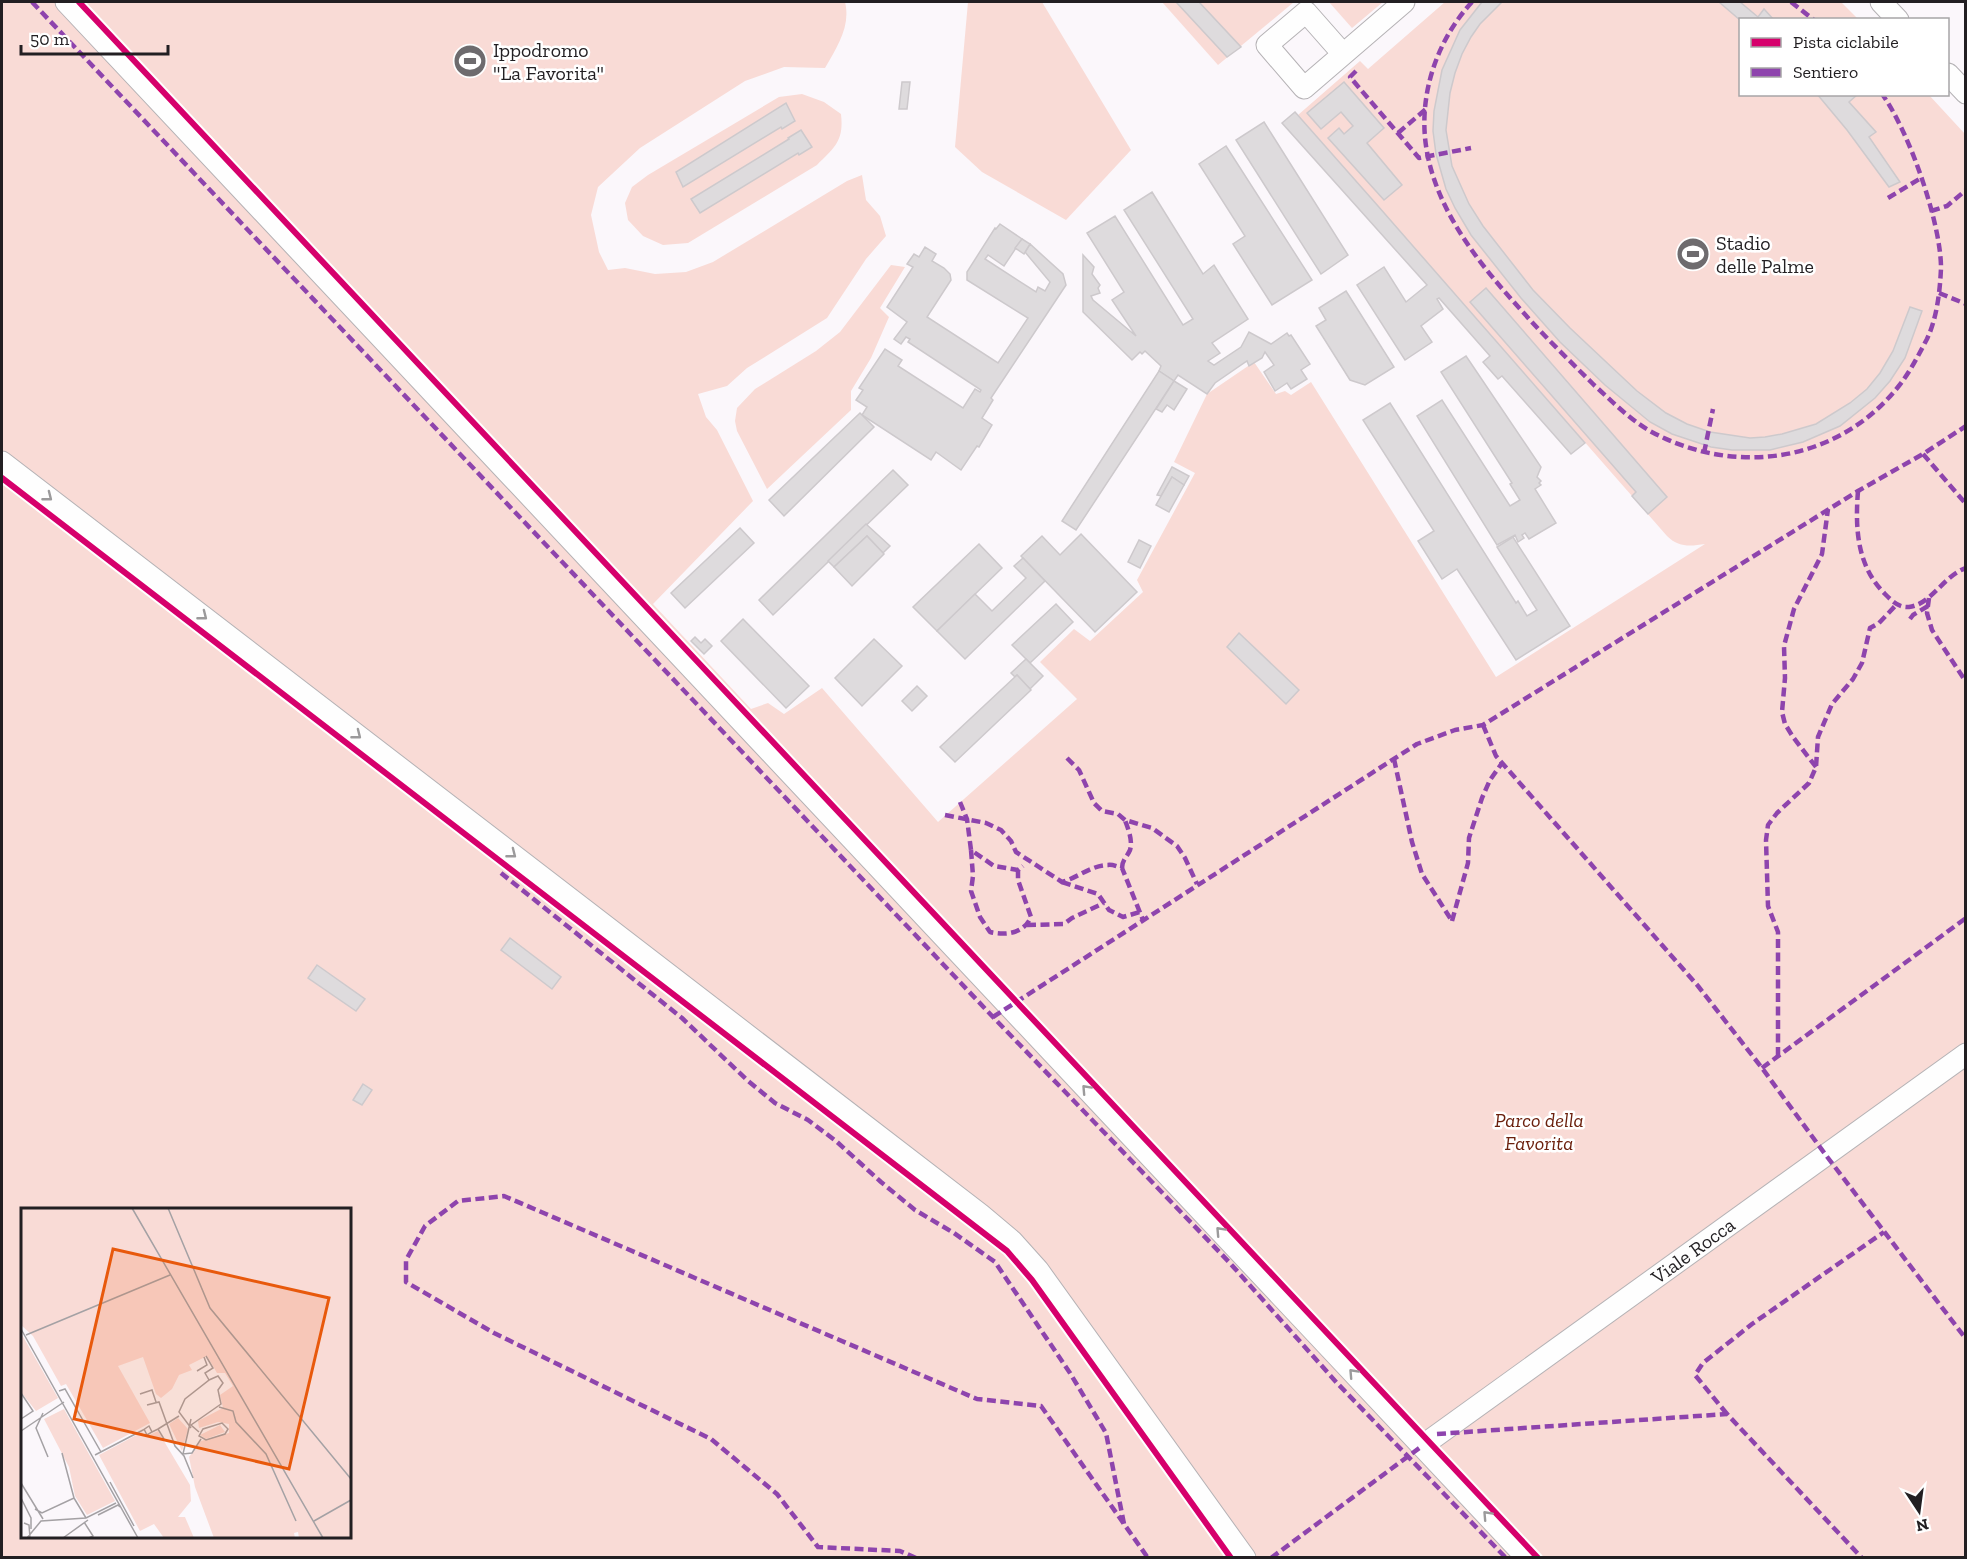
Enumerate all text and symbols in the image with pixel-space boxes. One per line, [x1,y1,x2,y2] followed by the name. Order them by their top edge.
[21,18,168,56] scale bar
[1739,18,1949,96] legend
[30,28,70,50] text: 50 m
[1793,31,1899,53] text: Pista ciclabile
[493,38,604,85] place label: Ippodromo "La Favorita"
[452,43,488,79] sports icon: Ippodromo "La Favorita"
[1793,61,1858,83] text: Sentiero
[1716,231,1814,278] place label: Stadio delle Palme
[1675,236,1711,272] sports icon: Stadio delle Palme
[41,490,52,501] one-way arrow
[196,609,207,620] one-way arrow
[351,728,362,739] one-way arrow
[505,846,516,857] one-way arrow
[1082,1085,1093,1095] one-way arrow
[1494,1108,1584,1155] park label: Parco della Favorita
[21,1208,351,1538] inset map
[1646,1212,1740,1290] street label: Viale Rocca
[1216,1227,1227,1238] one-way arrow
[1349,1369,1360,1380] one-way arrow
[1889,1481,1949,1541] north arrow
[1483,1511,1494,1522] one-way arrow
[1914,1515,1930,1536] text: N

